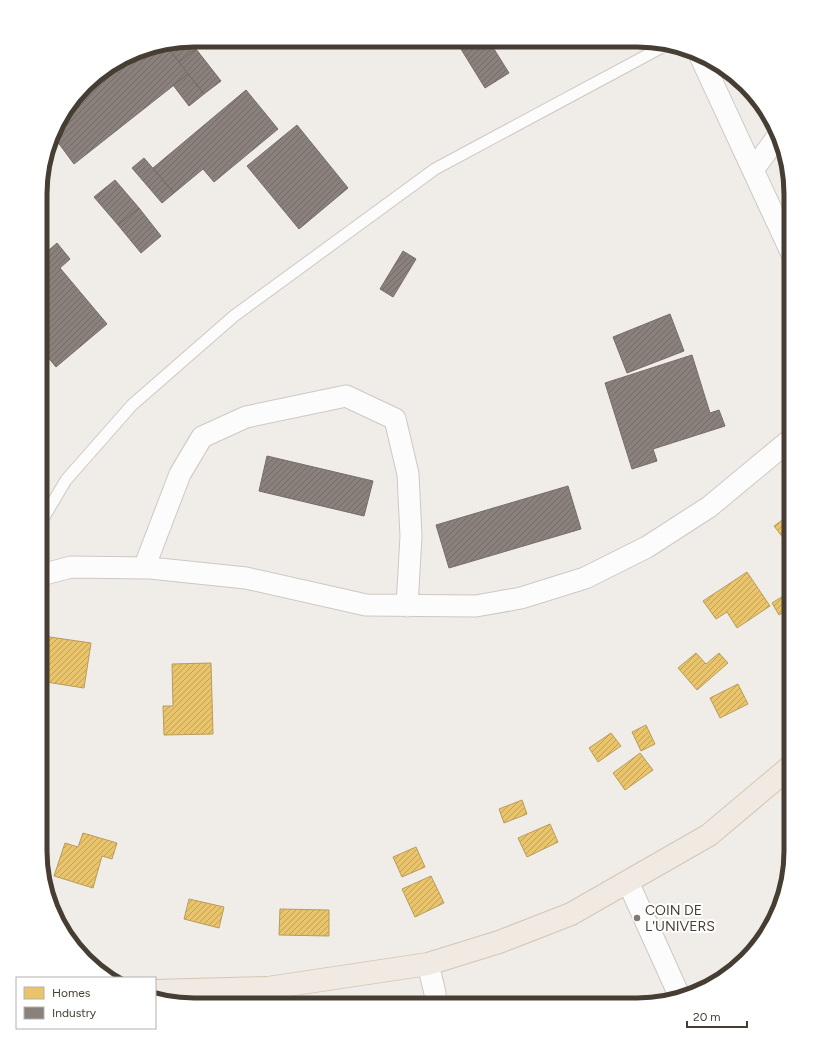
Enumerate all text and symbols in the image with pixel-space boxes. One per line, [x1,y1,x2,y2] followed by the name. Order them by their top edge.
[645,902,715,935] place label: COIN DE L'UNIVERS
[632,913,642,923] marker: COIN DE L'UNIVERS
[16,977,156,1029] legend
[52,986,91,1000] text: Homes
[687,1003,747,1029] scale bar
[52,1006,97,1020] text: Industry
[693,1010,721,1024] text: 20 m

